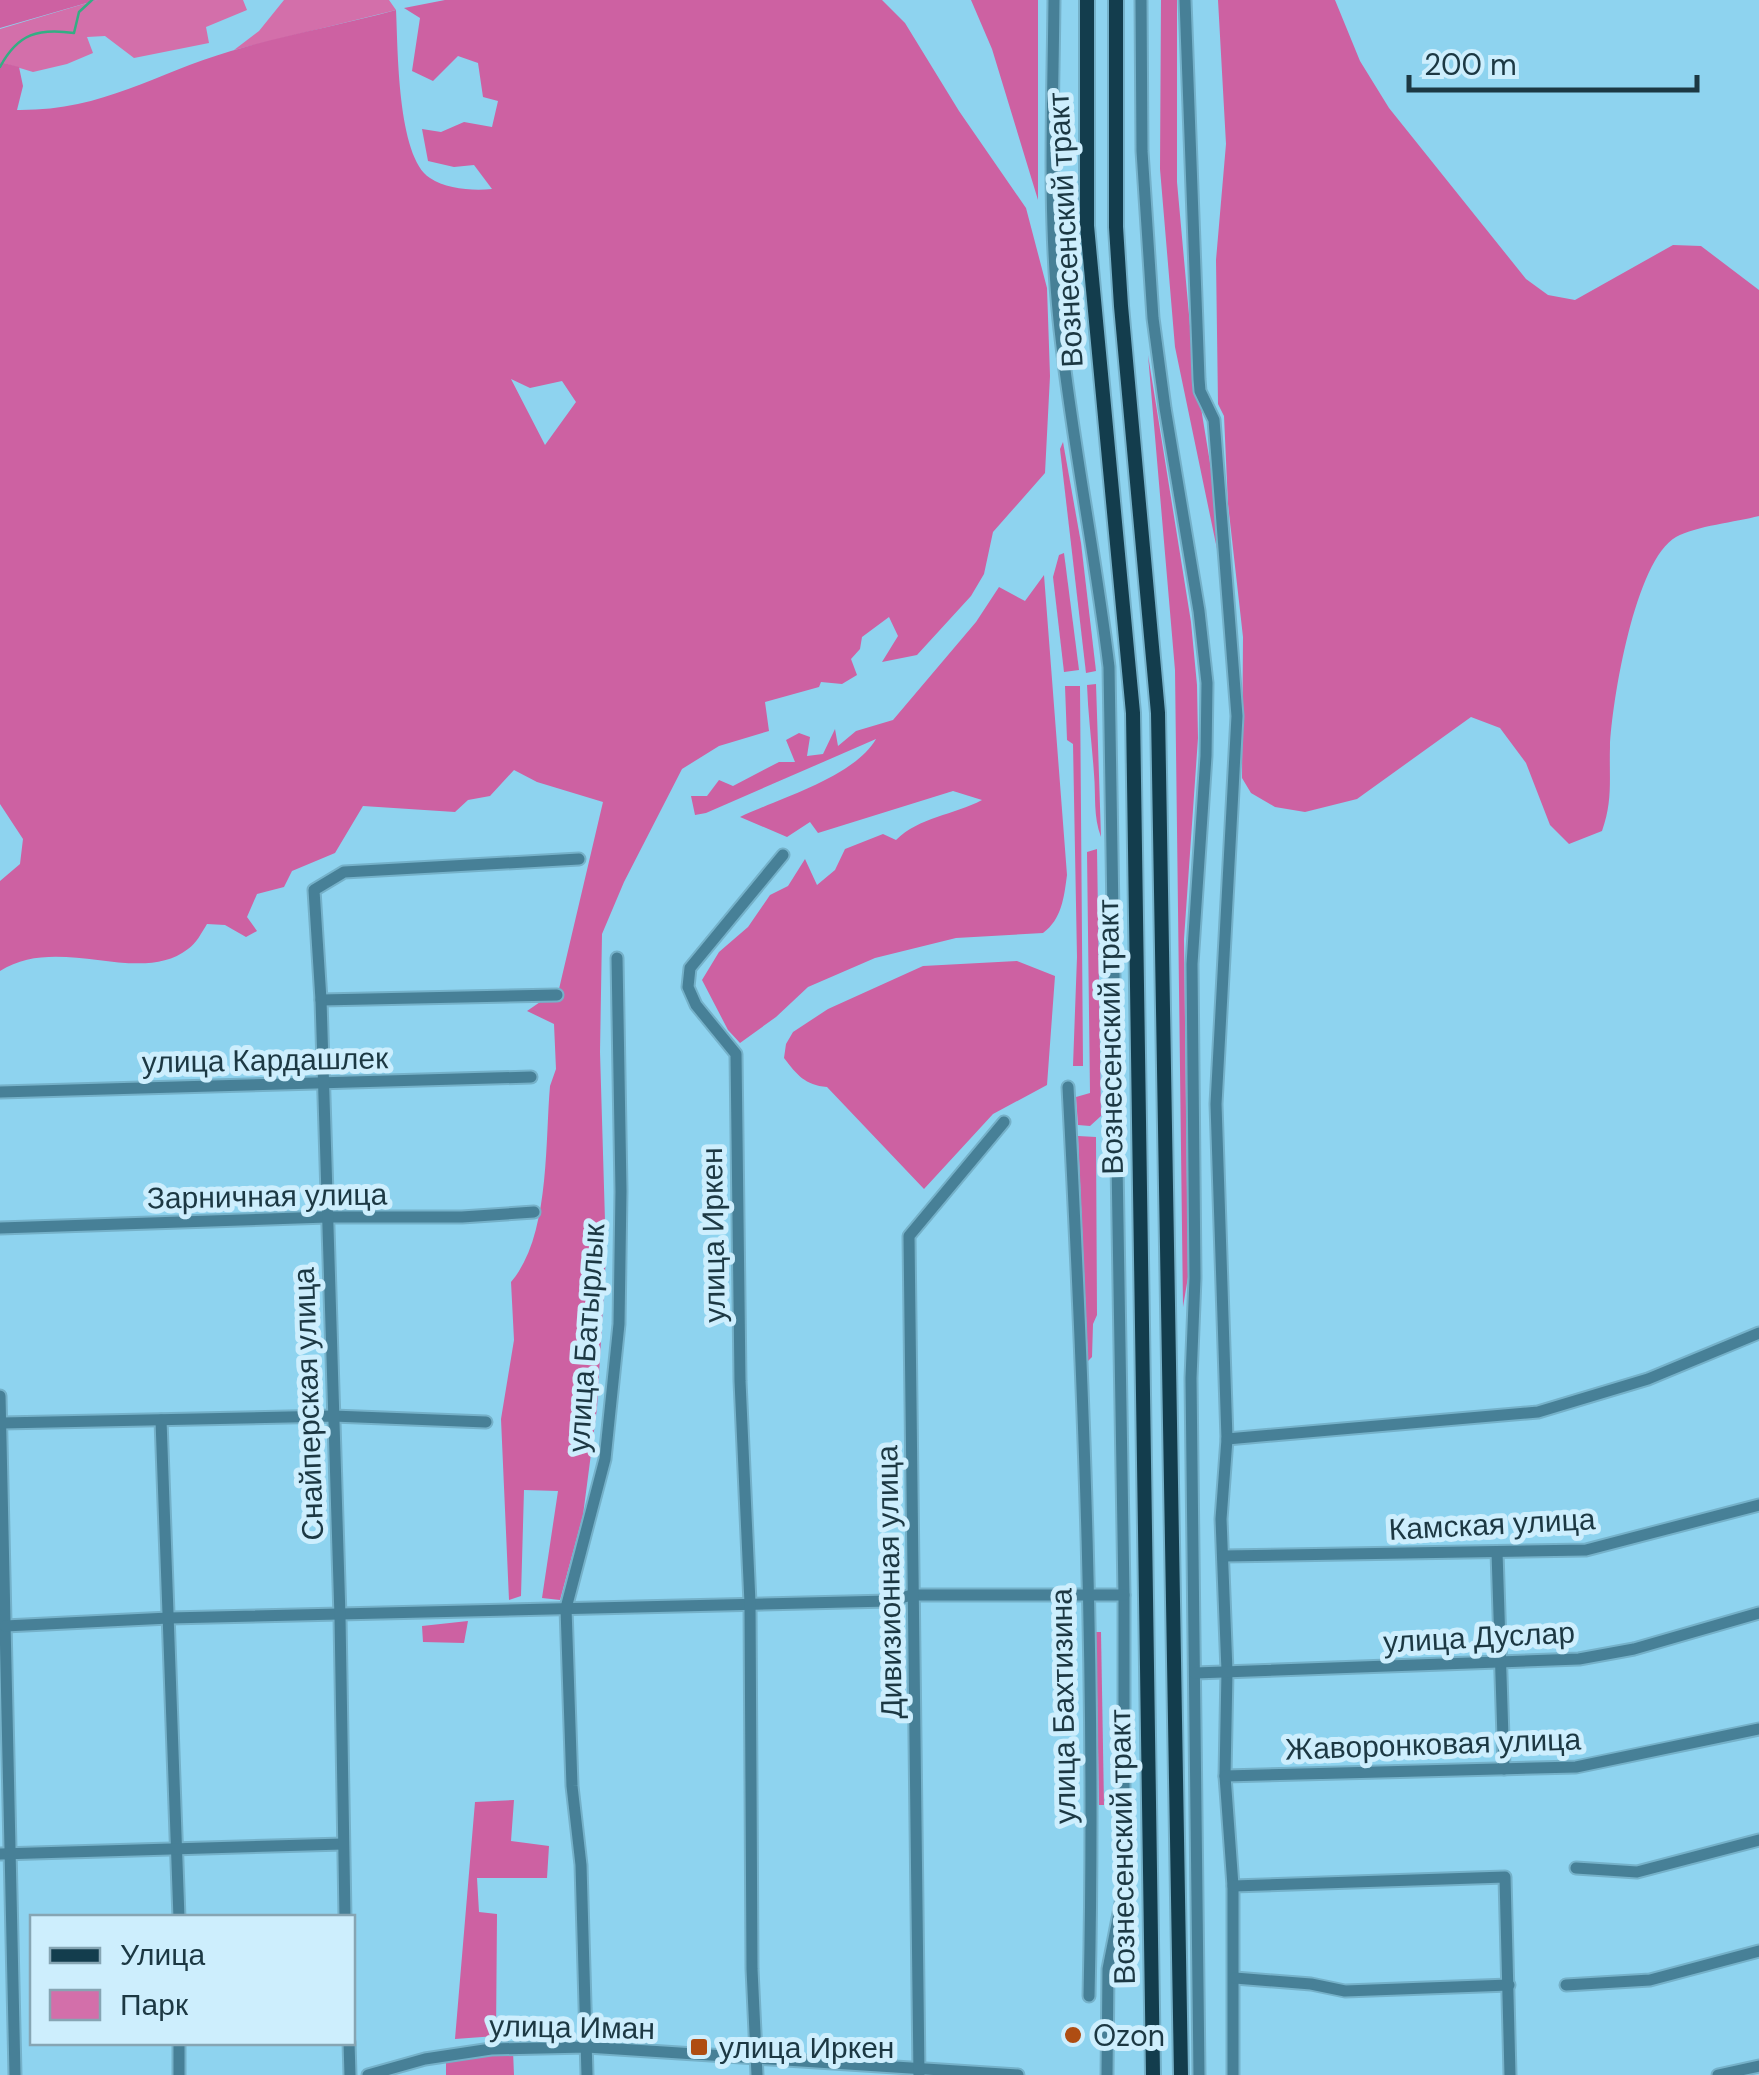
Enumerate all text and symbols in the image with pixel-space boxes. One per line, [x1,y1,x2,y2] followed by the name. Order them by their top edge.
[1409,30,1696,92] scale bar
[1424,45,1517,84] text: 200 m
[1038,91,1092,369] street label: Вознесенский тракт
[1088,899,1132,1175] street label: Вознесенский тракт
[142,1038,389,1082] street label: улица Кардашлек
[692,1147,734,1323] street label: улица Иркен
[146,1174,388,1218] street label: Зарничная улица
[559,1221,614,1454] street label: улица Батырлык
[284,1266,332,1541] street label: Снайперская улица
[867,1445,911,1719] street label: Дивизионная улица
[1388,1499,1597,1549] street label: Камская улица
[1041,1587,1085,1824] street label: улица Бахтизина
[1382,1613,1576,1661] street label: улица Дуслар
[1100,1709,1144,1985] street label: Вознесенский тракт
[1284,1719,1582,1769] street label: Жаворонковая улица
[30,1915,355,2045] legend
[120,1935,205,1974] text: Улица
[120,1985,189,2024] text: Парк
[489,2006,655,2048] street label: улица Иман
[1093,2016,1165,2055] place label: Ozon
[1062,2024,1084,2046] marker: Ozon
[719,2028,894,2067] place label: улица Иркен
[688,2036,710,2058] marker: улица Иркен

